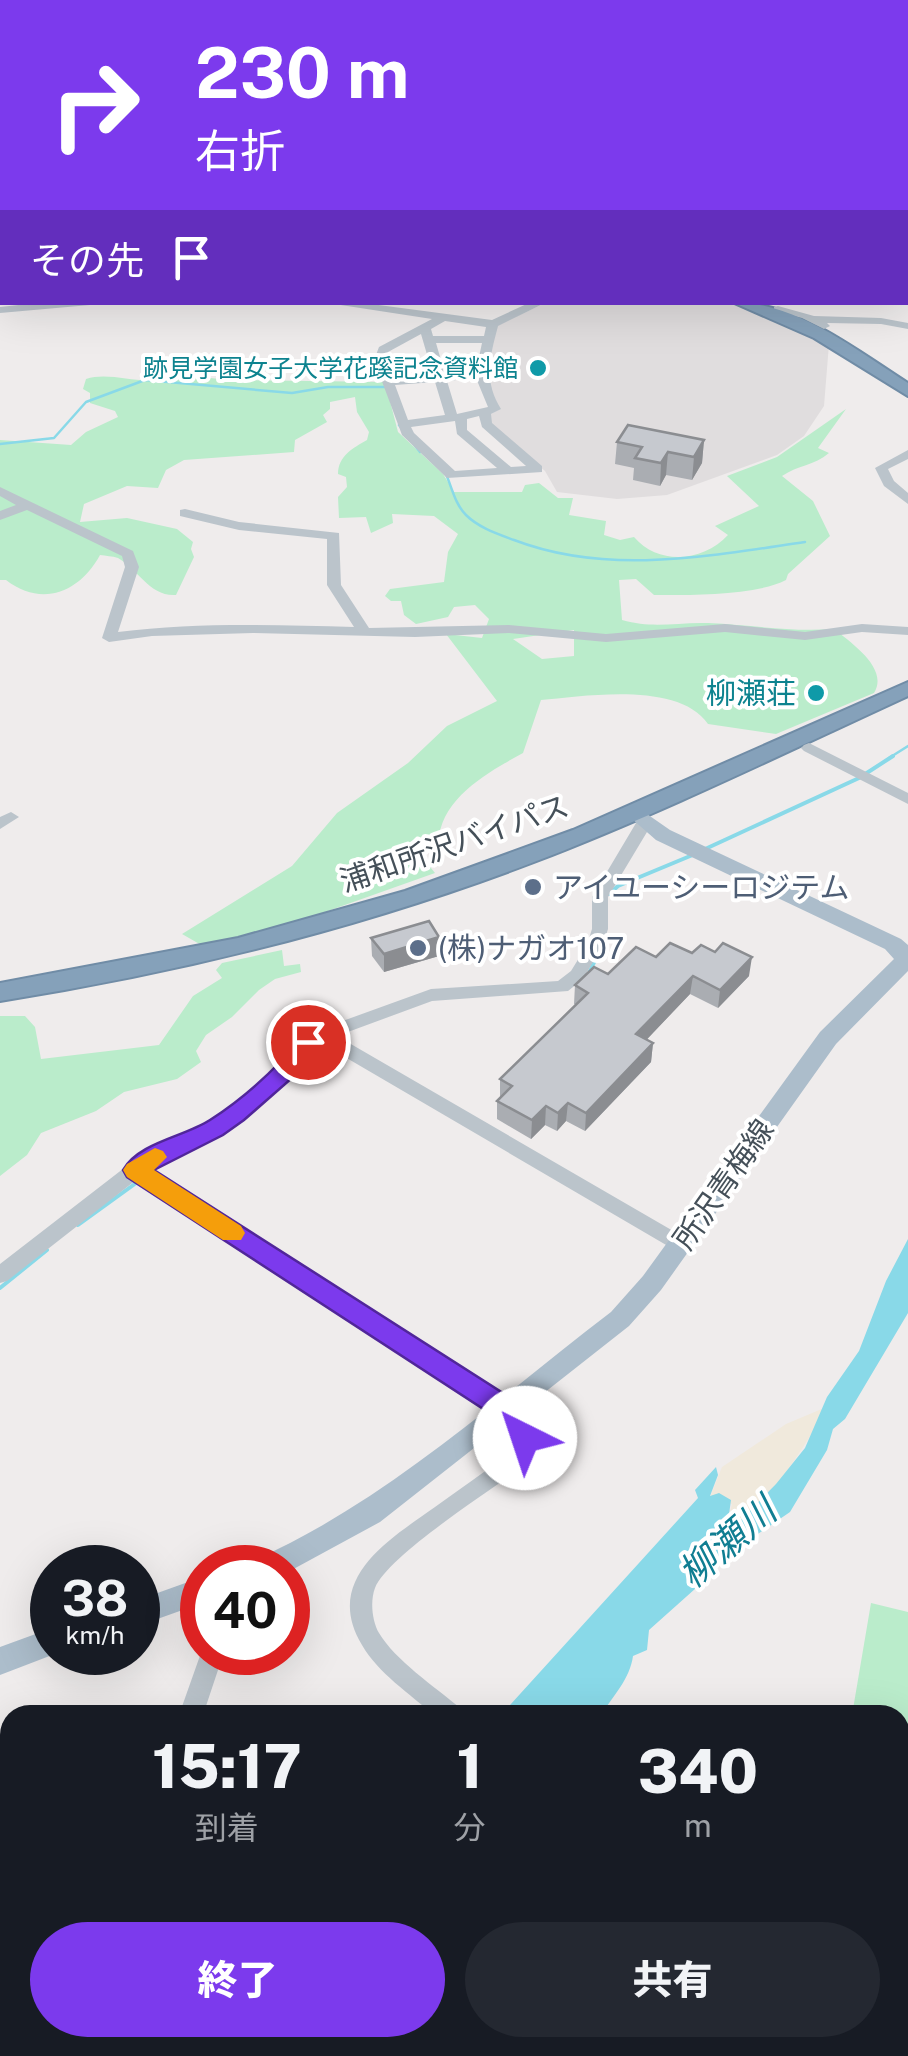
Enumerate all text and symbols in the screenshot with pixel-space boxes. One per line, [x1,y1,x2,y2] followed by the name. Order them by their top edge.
[195,31,409,114] text: 230 m
[30,40,160,170] icon: right
[195,124,285,177] text: 右折
[164,230,219,285] icon: arrive
[30,238,144,283] text: その先
[143,353,518,383] place label: 跡見学園女子大学花蹊記念資料館
[527,357,549,379] marker: 跡見学園女子大学花蹊記念資料館
[706,675,796,711] place label: 柳瀬荘
[805,682,827,704] marker: 柳瀬荘
[335,787,573,899] street label: 浦和所沢バイパス
[553,869,849,905] place label: アイユーシーロジテム
[522,876,544,898] marker: アイユーシーロジテム
[438,930,624,966] place label: (株)ナガオ107
[407,937,429,959] marker: (株)ナガオ107
[266,1000,351,1085] pin
[281,1015,336,1070] icon: arrive
[665,1112,781,1256] street label: 所沢青梅線
[473,1386,577,1490] position arrow
[669,1485,788,1596] water label: 柳瀬川
[180,1545,310,1675] speed limit sign: 40
[62,1568,128,1627] text: 38
[66,1620,124,1650] text: km/h
[152,1731,302,1802] text: 15:17
[457,1731,483,1802] text: 1
[638,1736,758,1807] text: 340
[684,1807,712,1844] text: m
[195,1809,259,1846] text: 到着
[454,1809,486,1846] text: 分
[30,1922,445,2037] button: 終了
[465,1922,880,2037] button: 共有

